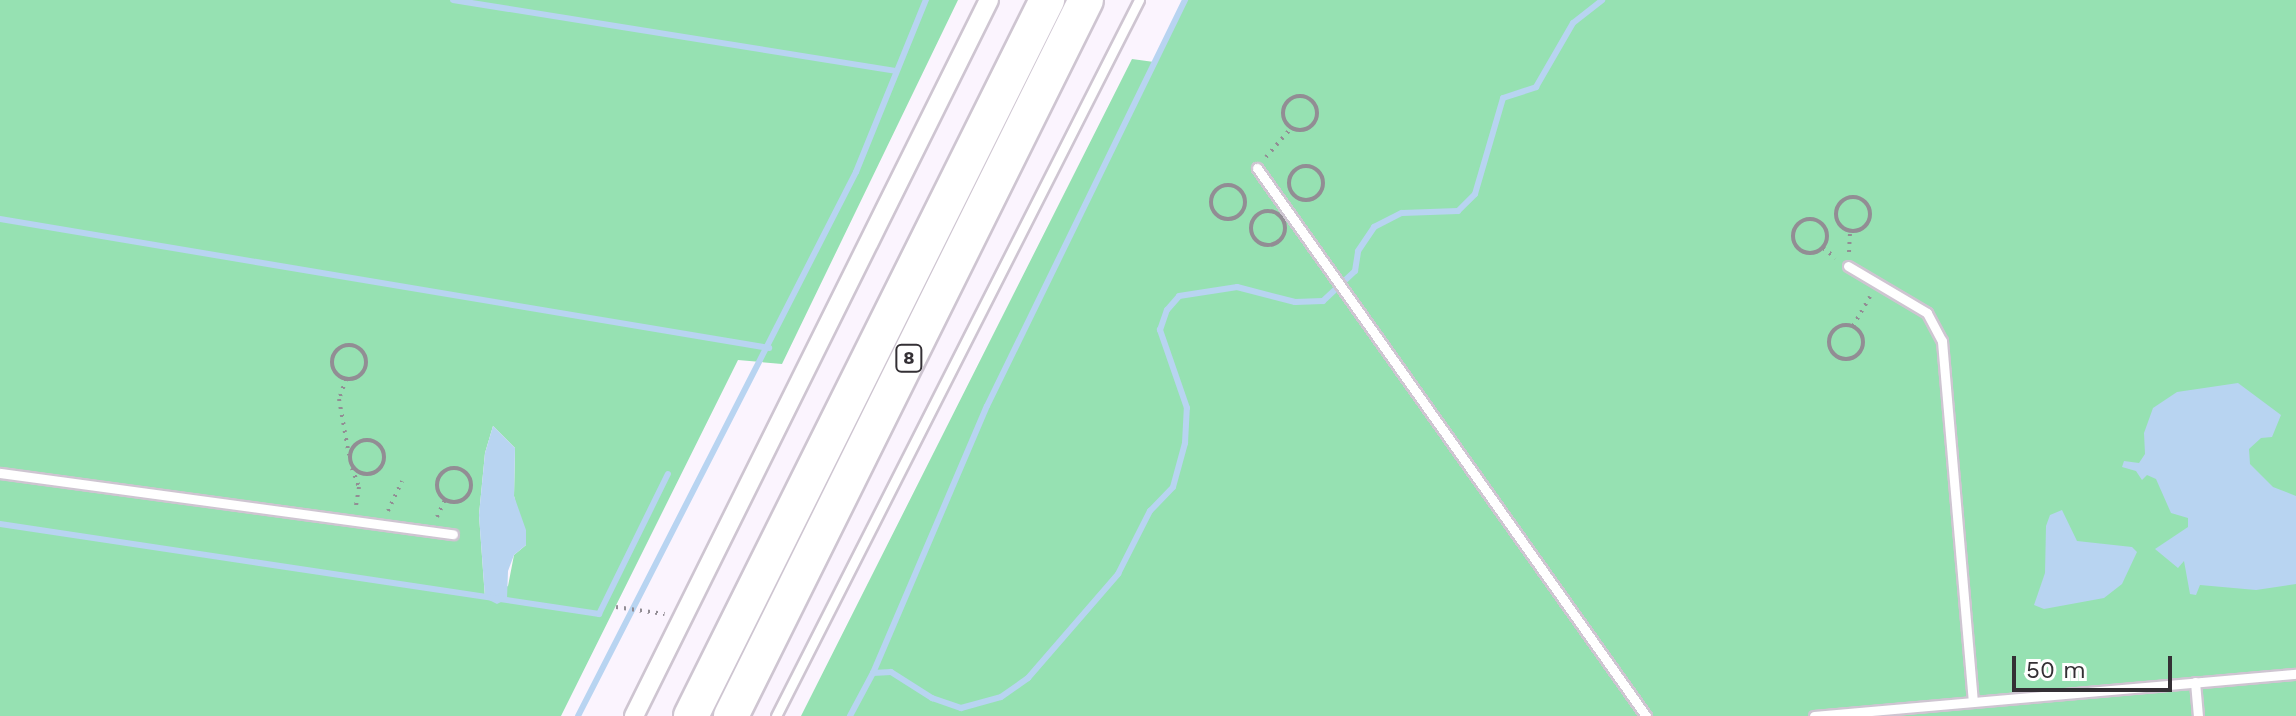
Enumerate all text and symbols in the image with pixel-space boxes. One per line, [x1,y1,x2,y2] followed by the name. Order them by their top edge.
[895,344,923,372] road number: 8
[2016,640,2176,690] scale bar
[2026,656,2086,684] text: 50 m

